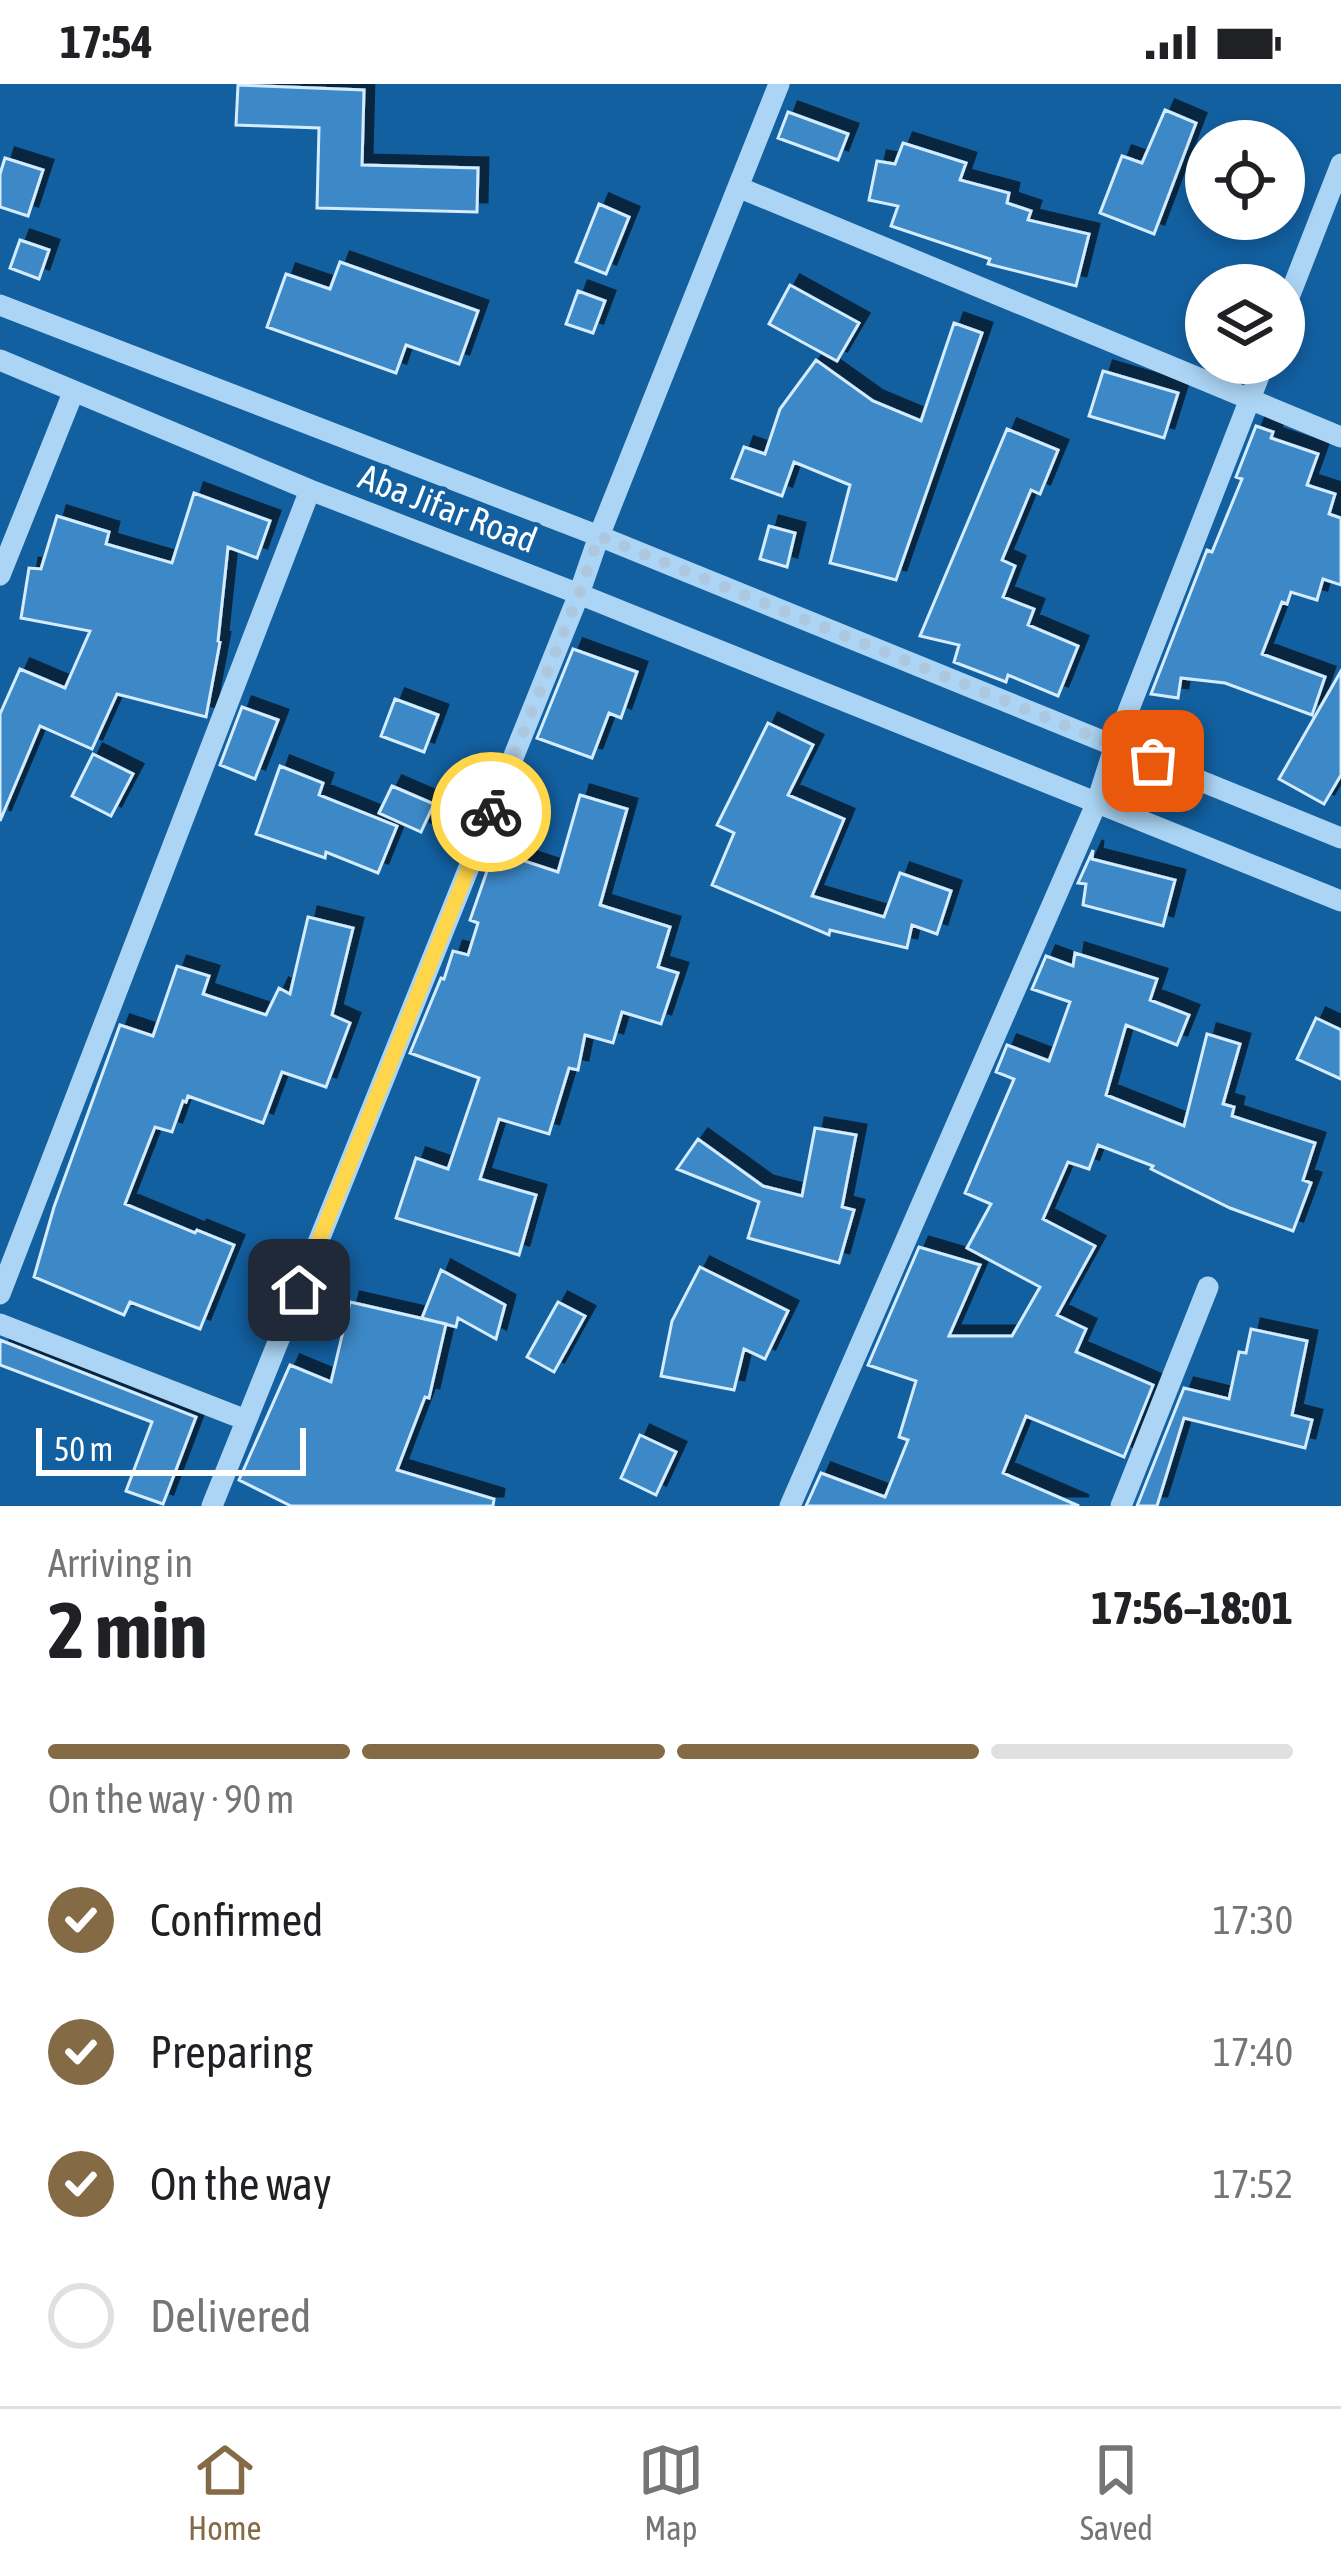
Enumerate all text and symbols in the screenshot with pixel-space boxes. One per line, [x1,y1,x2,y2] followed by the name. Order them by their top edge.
[60,16,153,68] text: 17:54
[1185,120,1305,384] map controls
[1185,120,1305,240] button: locate
[1185,264,1305,384] button: layers
[353,455,543,561] street label: Aba Jifar Road
[1102,710,1204,812] pin
[1120,728,1186,794] icon: bag
[431,752,551,872] courier
[458,779,524,845] icon: bike
[248,1239,350,1341] pin
[266,1257,332,1323] icon: home
[36,1422,306,1475] scale bar
[54,1430,113,1468] text: 50 m
[48,1541,193,1585] text: Arriving in
[1091,1582,1293,1634] text: 17:56–18:01
[48,1585,207,1675] text: 2 min
[48,1777,294,1821] text: On the way · 90 m
[48,1887,114,1953] icon: check
[150,1894,323,1946] text: Confirmed
[1213,1898,1293,1942] text: 17:30
[48,2019,114,2085] icon: check
[150,2026,313,2078] text: Preparing
[1213,2030,1293,2074] text: 17:40
[48,2151,114,2217] icon: check
[150,2158,332,2210] text: On the way
[1213,2162,1293,2206] text: 17:52
[150,2290,311,2342] text: Delivered
[188,2437,262,2547] tab: Home
[638,2437,704,2547] tab: Map
[1080,2437,1153,2547] tab: Saved

